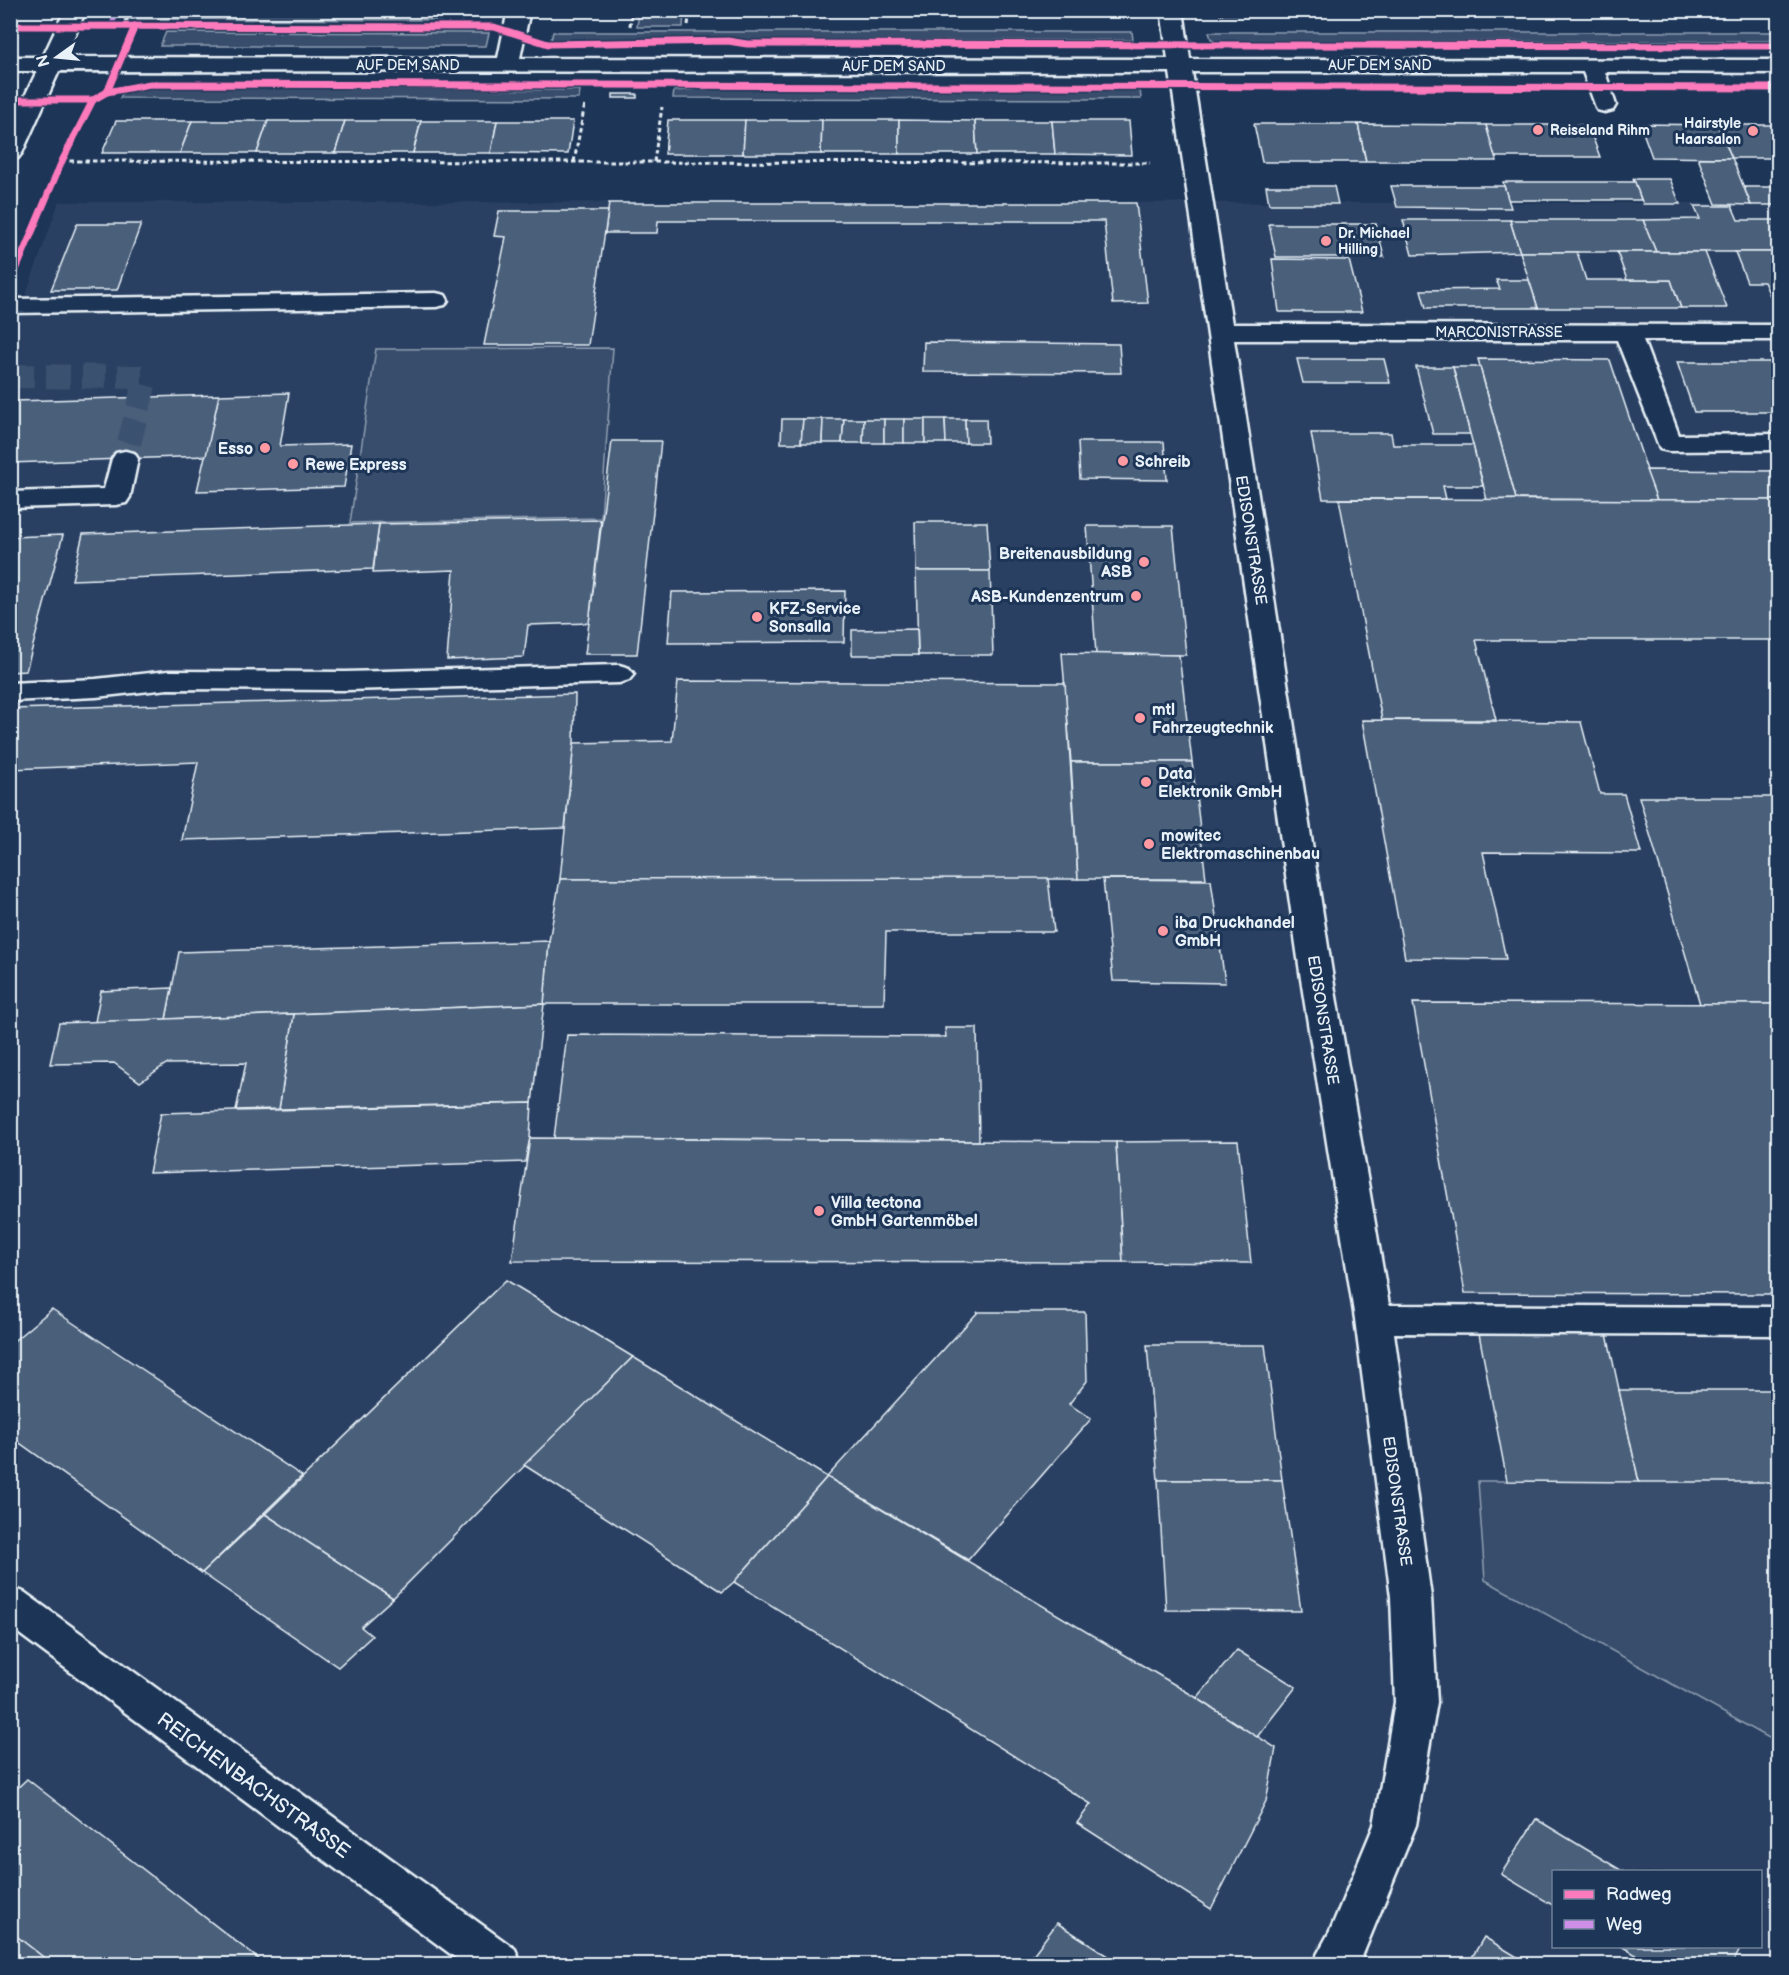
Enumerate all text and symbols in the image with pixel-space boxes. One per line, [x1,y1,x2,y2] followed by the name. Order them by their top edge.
[27,27,87,87] north arrow
[33,52,55,69] text: N
[356,57,460,74] street label: AUF DEM SAND
[1328,57,1432,74] street label: AUF DEM SAND
[842,58,946,75] street label: AUF DEM SAND
[1675,115,1741,148] place label: Hairstyle Haarsalon
[1550,122,1650,139] place label: Reiseland Rihm
[1531,123,1545,137] marker: Reiseland Rihm
[1746,124,1760,138] marker: Hairstyle Haarsalon
[1338,225,1410,258] place label: Dr. Michael Hilling
[1319,234,1333,248] marker: Dr. Michael Hilling
[1435,324,1563,341] street label: MARCONISTRASSE
[218,440,253,459] place label: Esso
[258,441,272,455] marker: Esso
[1135,453,1191,472] place label: Schreib
[1116,454,1130,468] marker: Schreib
[305,456,407,475] place label: Rewe Express
[286,457,300,471] marker: Rewe Express
[1231,474,1270,606] street label: EDISONSTRASSE
[999,545,1132,582] place label: Breitenausbildung ASB
[1137,555,1151,569] marker: Breitenausbildung ASB
[970,588,1124,607] place label: ASB-Kundenzentrum
[1129,589,1143,603] marker: ASB-Kundenzentrum
[769,600,861,637] place label: KFZ-Service Sonsalla
[750,610,764,624] marker: KFZ-Service Sonsalla
[1152,701,1274,738] place label: mtl Fahrzeugtechnik
[1133,711,1147,725] marker: mtl Fahrzeugtechnik
[1158,765,1282,802] place label: Data Elektronik GmbH
[1139,775,1153,789] marker: Data Elektronik GmbH
[1161,827,1320,864] place label: mowitec Elektromaschinenbau
[1142,837,1156,851] marker: mowitec Elektromaschinenbau
[1175,914,1295,951] place label: iba Druckhandel GmbH
[1156,924,1170,938] marker: iba Druckhandel GmbH
[1303,954,1342,1086] street label: EDISONSTRASSE
[831,1194,978,1231] place label: Villa tectona GmbH Gartenmöbel
[812,1204,826,1218] marker: Villa tectona GmbH Gartenmöbel
[1378,1435,1415,1567] street label: EDISONSTRASSE
[152,1708,354,1864] street label: REICHENBACHSTRASSE
[1552,1870,1762,1948] legend
[1606,1884,1672,1905] text: Radweg
[1606,1914,1642,1935] text: Weg

